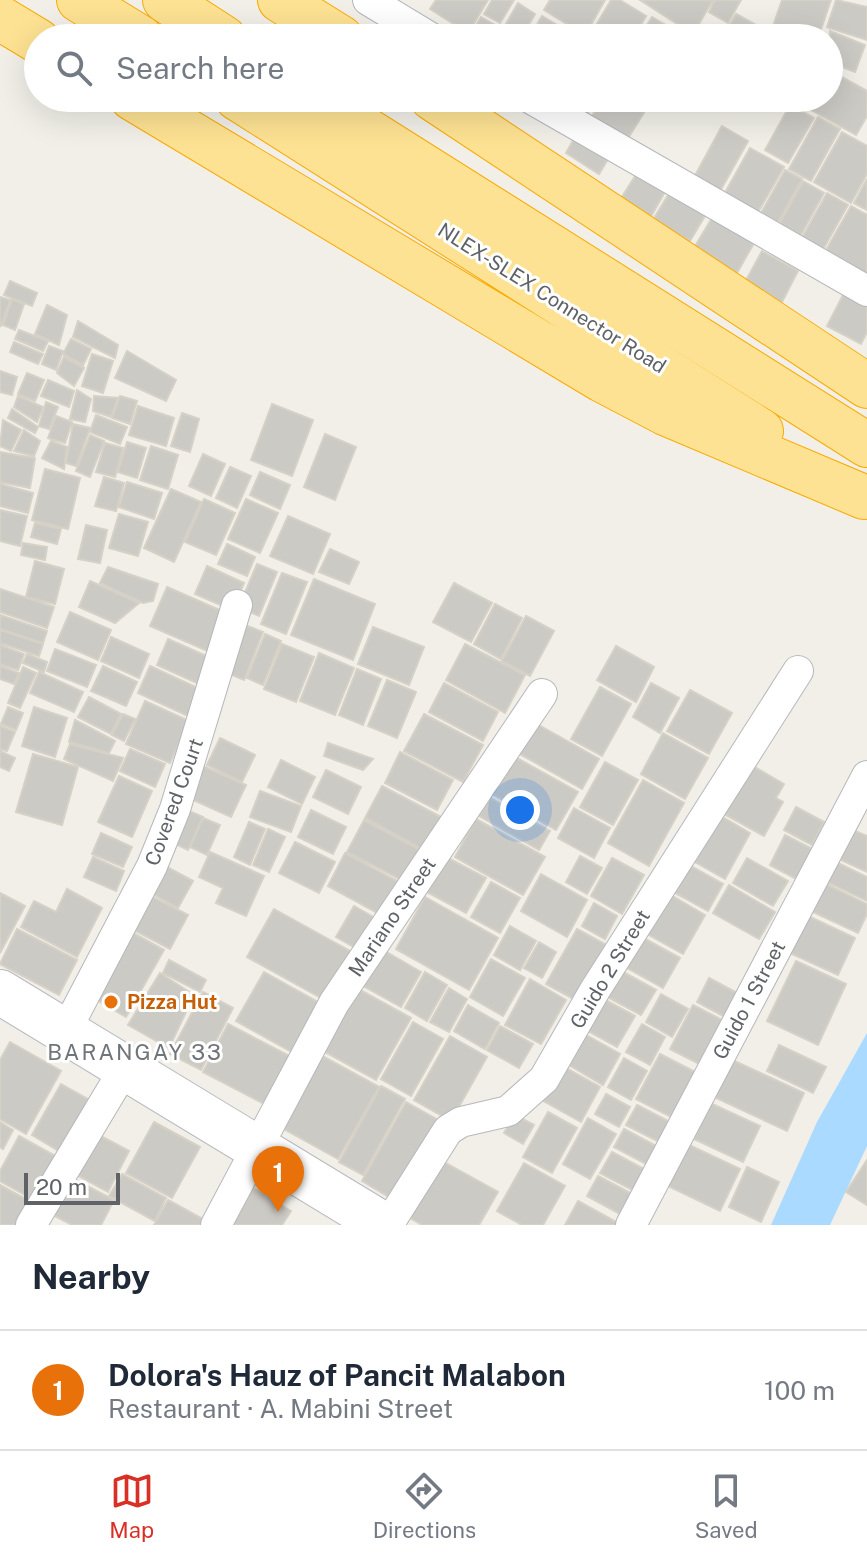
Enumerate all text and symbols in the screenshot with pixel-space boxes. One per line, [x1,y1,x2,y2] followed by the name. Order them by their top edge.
[24,24,843,112] search box
[52,46,96,90] icon: search
[116,50,284,86] text: Search here
[434,218,670,378] street label: NLEX-SLEX Connector Road
[140,735,208,869] street label: Covered Court
[500,790,540,830] your location
[343,853,441,981] street label: Mariano Street
[565,905,655,1033] street label: Guido 2 Street
[708,937,790,1063] street label: Guido 1 Street
[127,990,217,1014] place label: Pizza Hut
[102,993,120,1011] marker: Pizza Hut
[47,1039,223,1065] district label: BARANGAY 33
[252,1146,304,1212] pin: 1
[24,1169,120,1205] scale bar
[36,1174,87,1200] text: 20 m
[32,1257,150,1297] text: Nearby
[108,1357,566,1393] text: Dolora's Hauz of Pancit Malabon
[52,1375,64,1406] text: 1
[764,1375,835,1406] text: 100 m
[108,1393,453,1424] text: Restaurant · A. Mabini Street
[109,1469,154,1543] tab: Map
[373,1469,476,1543] tab: Directions
[695,1469,758,1543] tab: Saved

